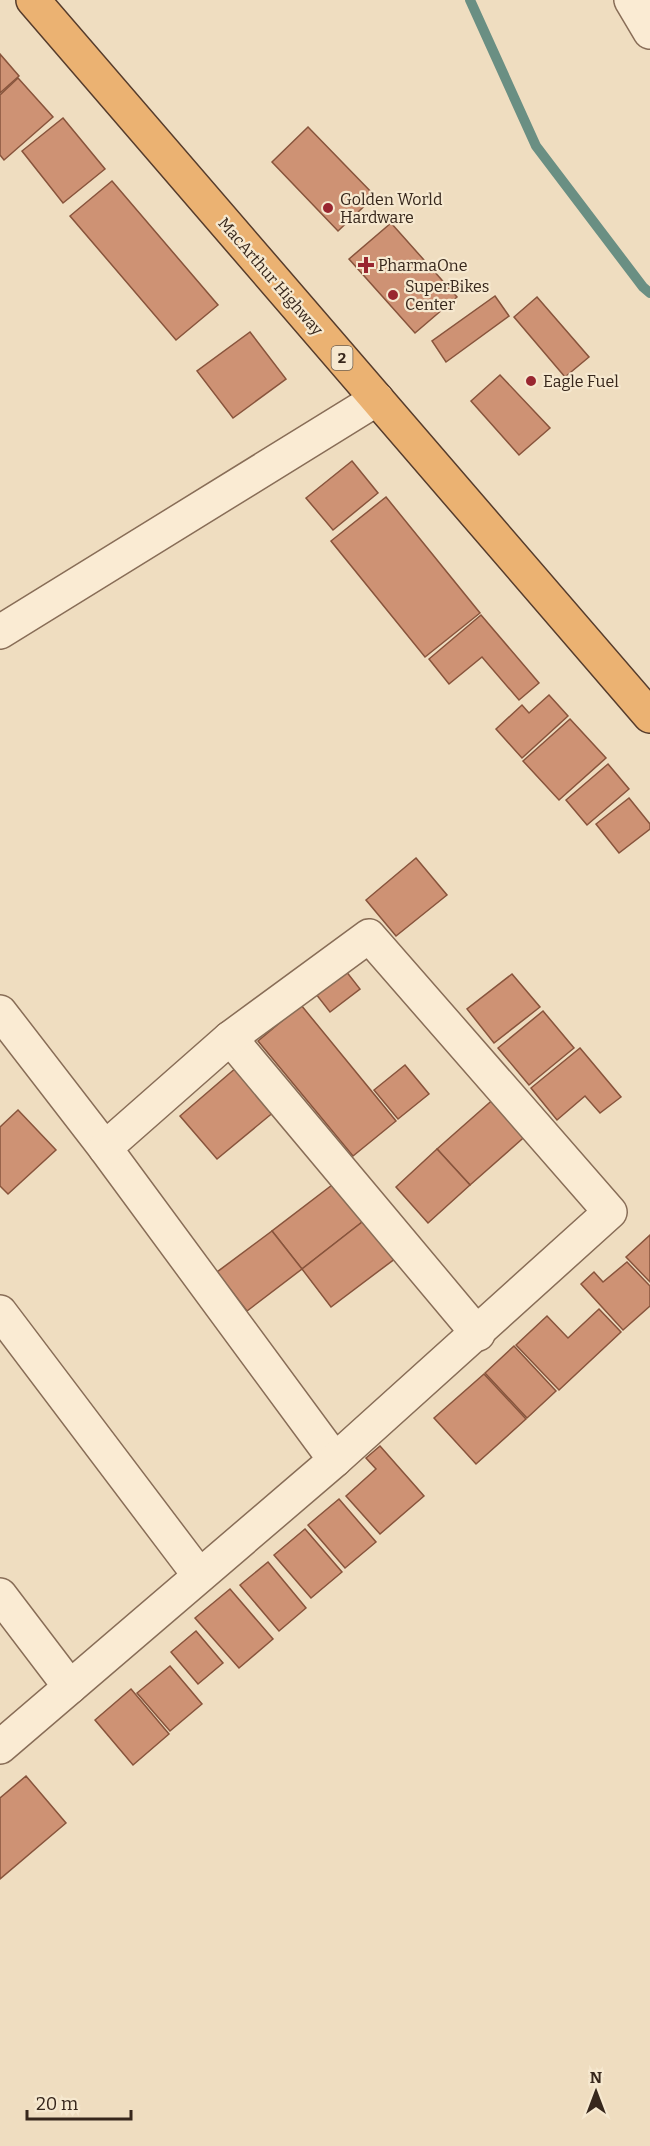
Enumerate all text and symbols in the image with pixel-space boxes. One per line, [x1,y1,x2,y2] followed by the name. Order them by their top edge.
[340,190,443,227] place label: Golden World Hardware
[321,201,335,215] marker: Golden World Hardware
[214,214,327,340] street label: MacArthur Highway
[378,256,467,275] place label: PharmaOne
[359,258,373,272] marker: PharmaOne
[405,277,489,314] place label: SuperBikes Center
[386,288,400,302] marker: SuperBikes Center
[332,346,352,370] road number: 2
[543,372,619,391] place label: Eagle Fuel
[524,374,538,388] marker: Eagle Fuel
[566,2062,626,2122] north arrow
[590,2068,602,2087] text: N
[27,2083,130,2121] scale bar
[36,2093,78,2115] text: 20 m

